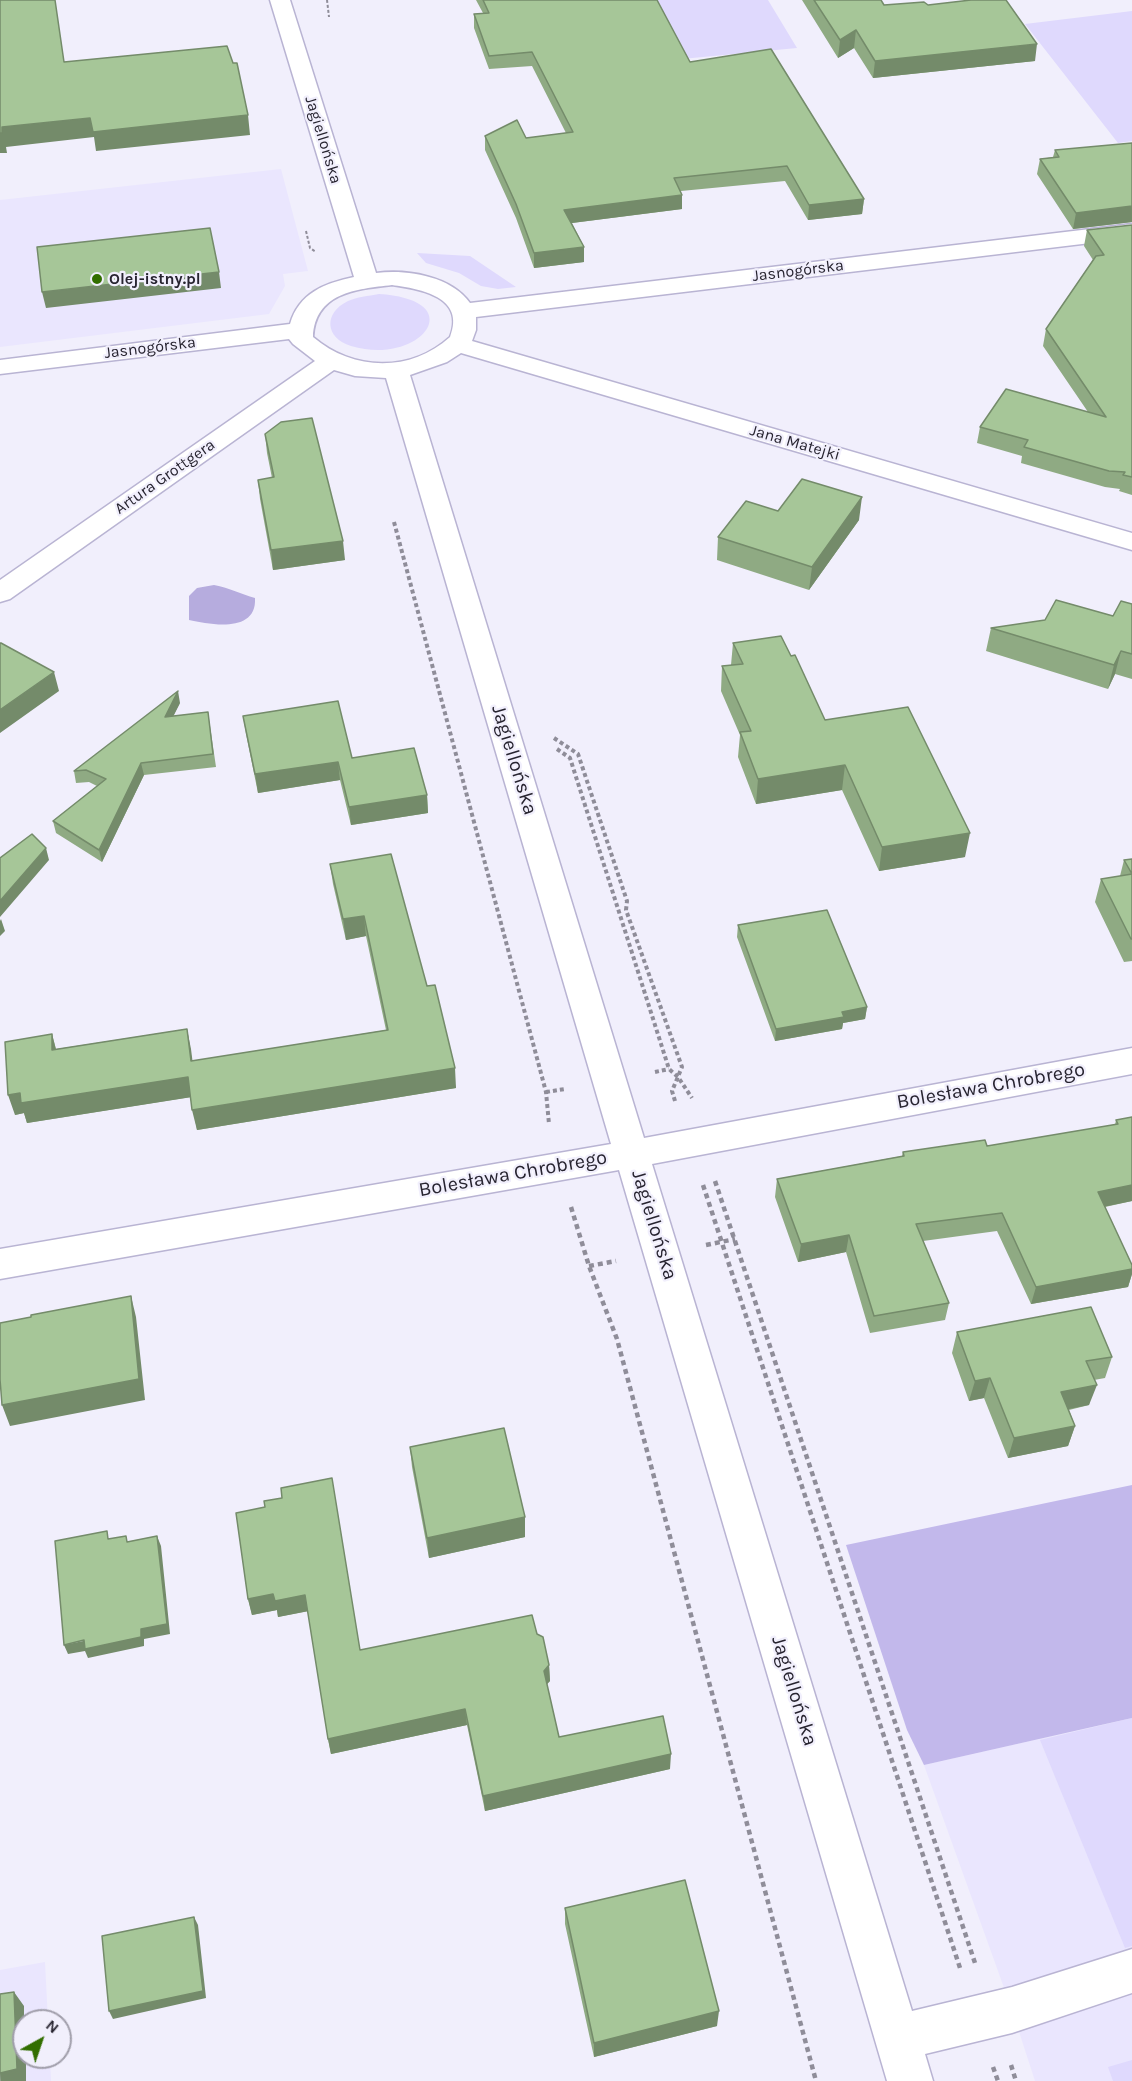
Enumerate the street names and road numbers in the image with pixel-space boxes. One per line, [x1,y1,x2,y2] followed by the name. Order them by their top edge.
[301,94,345,186] street label: Jagiellońska
[751,256,845,286] street label: Jasnogórska
[103,333,197,363] street label: Jasnogórska
[748,421,842,465] street label: Jana Matejki
[111,435,219,519] street label: Artura Grottgera
[486,702,542,818] street label: Jagiellońska
[895,1058,1087,1114] street label: Bolesława Chrobrego
[417,1146,609,1202] street label: Bolesława Chrobrego
[626,1167,682,1283] street label: Jagiellońska
[766,1633,822,1749] street label: Jagiellońska

